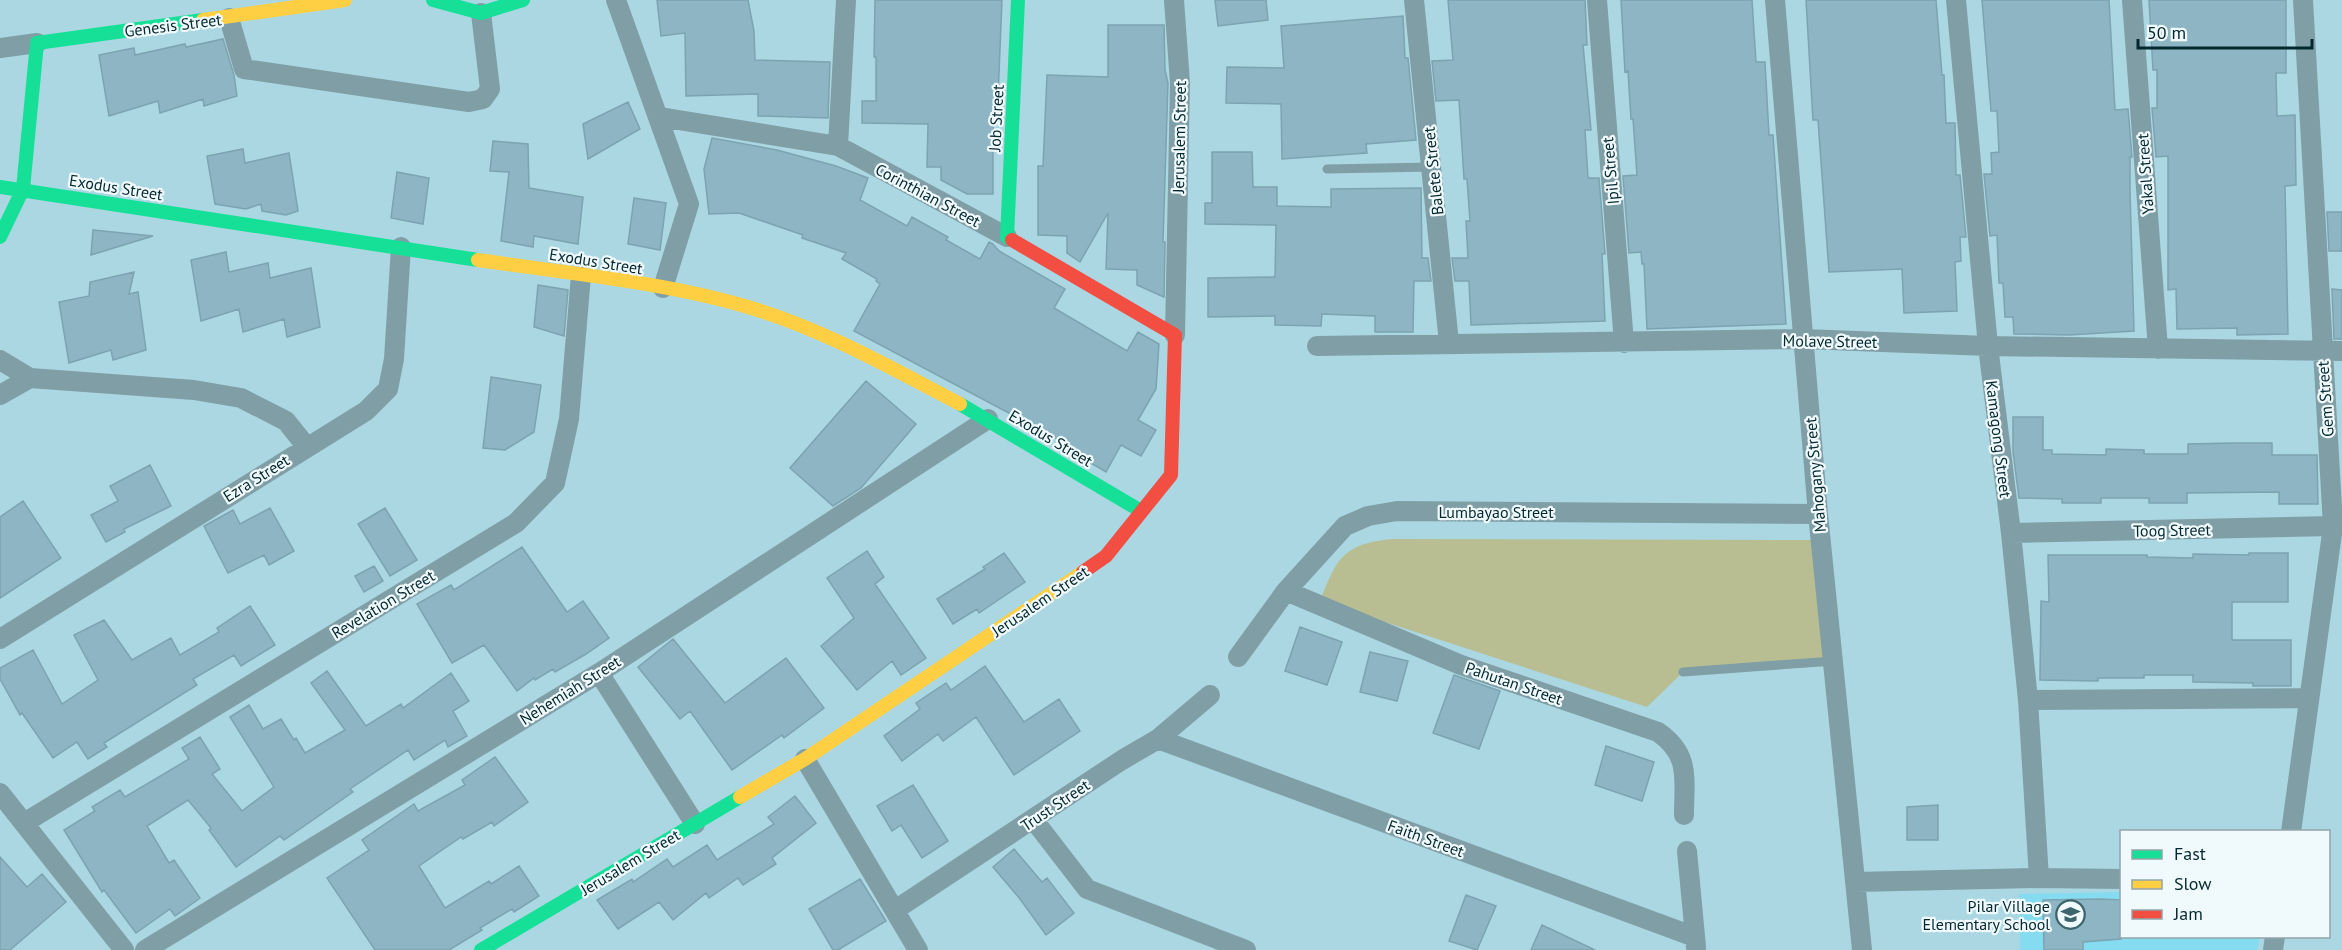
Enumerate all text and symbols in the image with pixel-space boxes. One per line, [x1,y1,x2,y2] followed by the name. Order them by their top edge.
[123,9,223,41] street label: Genesis Street
[2138,12,2312,50] scale bar
[2147,21,2186,44] text: 50 m
[1168,80,1190,194] street label: Jerusalem Street
[984,83,1008,153] street label: Job Street
[1418,125,1448,216] street label: Balete Street
[2132,132,2158,215] street label: Yakal Street
[1597,136,1623,205] street label: Ipil Street
[872,159,984,231] street label: Corinthian Street
[68,170,165,204] street label: Exodus Street
[548,244,645,278] street label: Exodus Street
[1783,330,1878,352] street label: Molave Street
[2312,360,2338,438] street label: Gem Street
[1982,379,2016,499] street label: Kamagong Street
[1006,405,1097,471] street label: Exodus Street
[1800,416,1830,533] street label: Mahogany Street
[219,450,293,506] street label: Ezra Street
[1438,502,1554,522] street label: Lumbayao Street
[2133,519,2212,541] street label: Toog Street
[987,561,1093,641] street label: Jerusalem Street
[328,565,439,643] street label: Revelation Street
[516,651,624,729] street label: Nehemiah Street
[1463,657,1566,709] street label: Pahutan Street
[1017,774,1094,835] street label: Trust Street
[1385,815,1467,861] street label: Faith Street
[576,824,684,900] street label: Jerusalem Street
[2120,830,2330,938] legend
[2174,842,2206,865] text: Fast
[2174,872,2212,895] text: Slow
[1923,896,2050,934] place label: Pilar Village Elementary School
[2055,899,2087,931] school or university icon: Pilar Village Elementary School
[2173,902,2203,925] text: Jam

